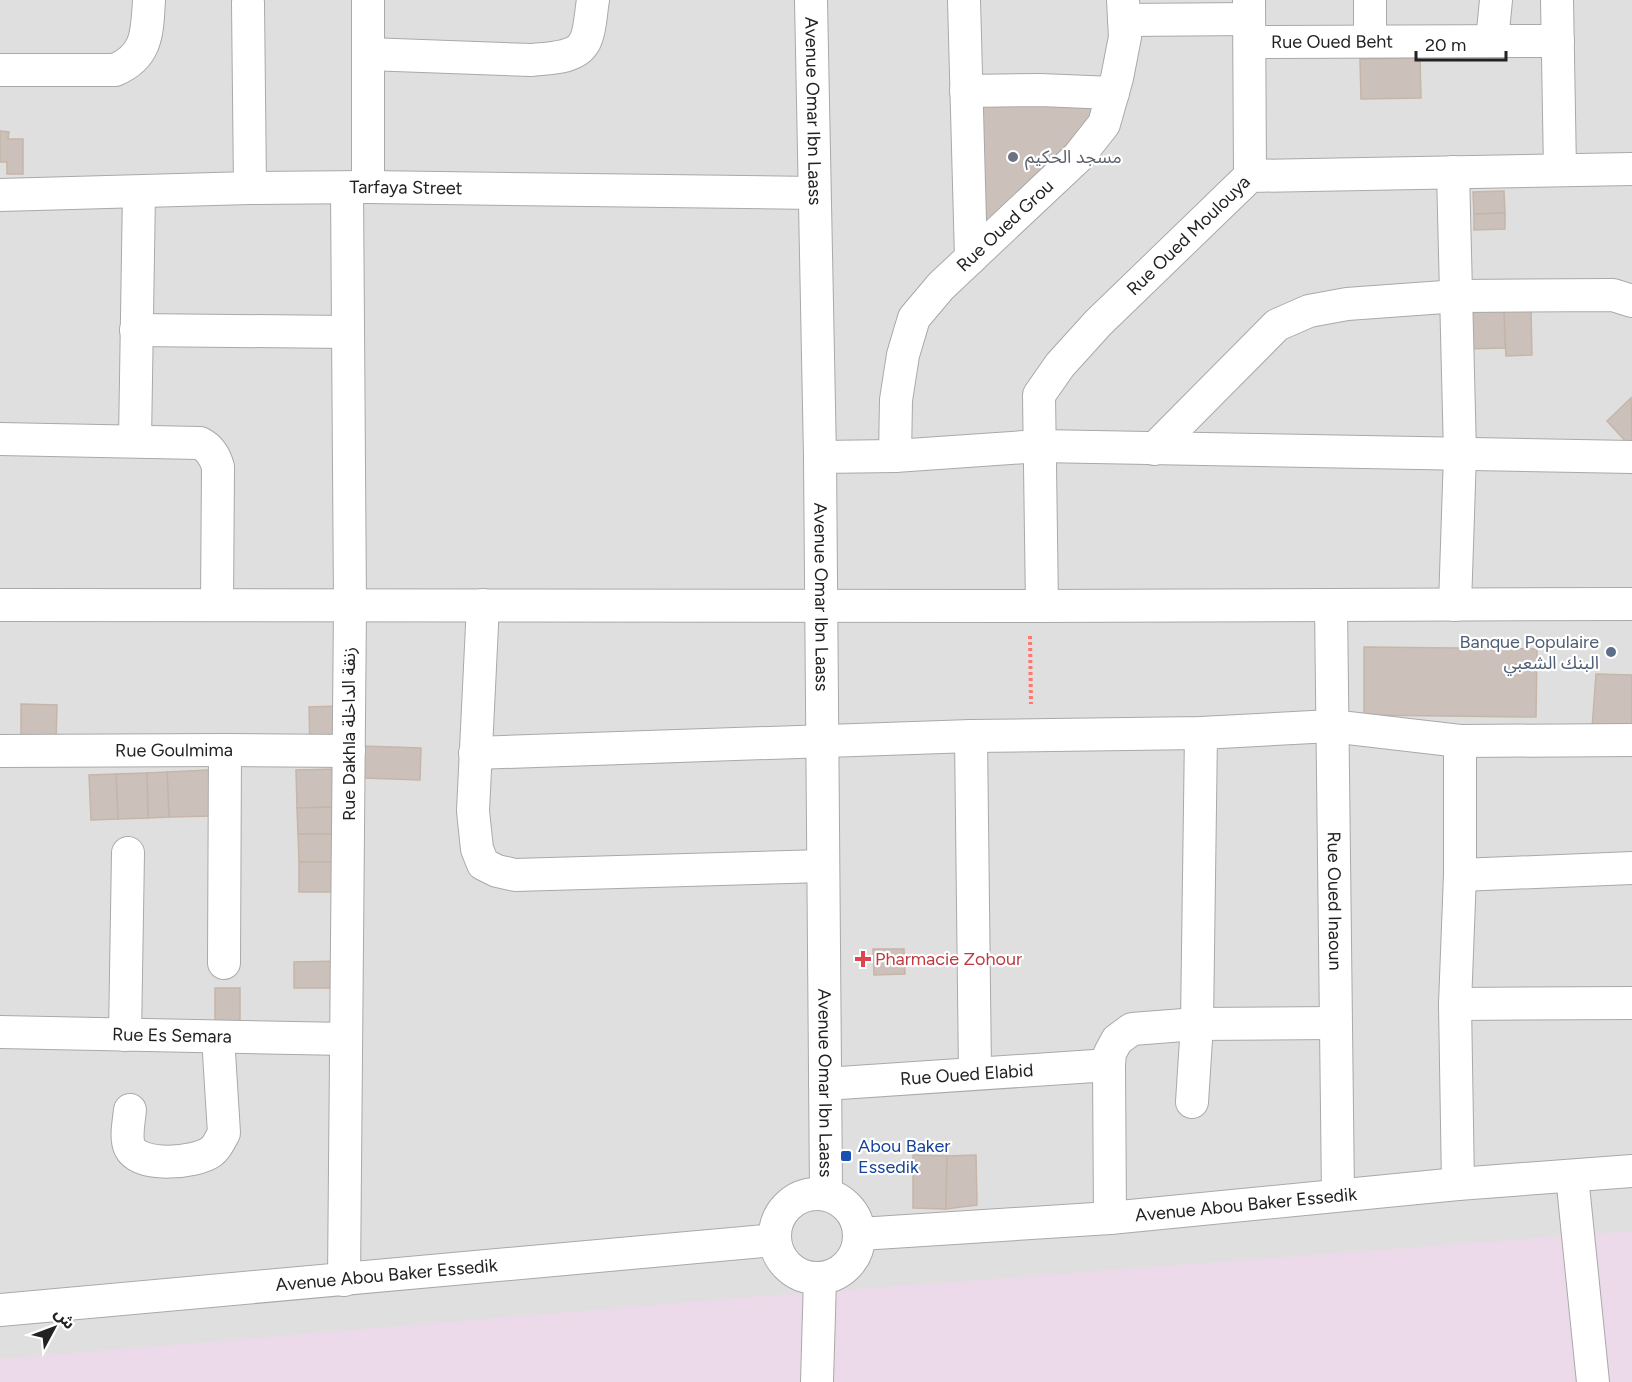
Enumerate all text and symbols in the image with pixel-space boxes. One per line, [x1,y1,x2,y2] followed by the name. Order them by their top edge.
[800,16,826,206] street label: Avenue Omar Ibn Laass
[1416,24,1506,62] scale bar
[1271,31,1393,53] street label: Rue Oued Beht
[1425,34,1466,56] text: 20 m
[1025,146,1122,170] place label: مسجد الحكيم
[1006,150,1020,164] marker: مسجد الحكيم
[1122,171,1255,300] street label: Rue Oued Moulouya
[952,175,1058,276] street label: Rue Oued Grou
[349,176,463,199] street label: Tarfaya Street
[809,502,833,691] street label: Avenue Omar Ibn Laass
[1459,631,1599,676] place label: Banque Populaire البنك الشعبي
[1604,645,1618,659] marker: Banque Populaire البنك الشعبي
[338,647,360,821] street label: Rue Dakhla زنقة الداخلة
[115,739,233,761] street label: Rue Goulmima
[1323,831,1346,971] street label: Rue Oued Inaoun
[875,948,1022,970] place label: Pharmacie Zohour
[856,952,870,966] marker: Pharmacie Zohour
[813,988,837,1177] street label: Avenue Omar Ibn Laass
[112,1023,232,1048] street label: Rue Es Semara
[899,1059,1034,1090] street label: Rue Oued Elabid
[858,1135,950,1178] place label: Abou Baker Essedik
[839,1149,853,1163] marker: Abou Baker Essedik
[1134,1183,1358,1227] street label: Avenue Abou Baker Essedik
[274,1254,499,1296] street label: Avenue Abou Baker Essedik
[24,1298,84,1358] north arrow
[51,1304,79,1333] text: ش

